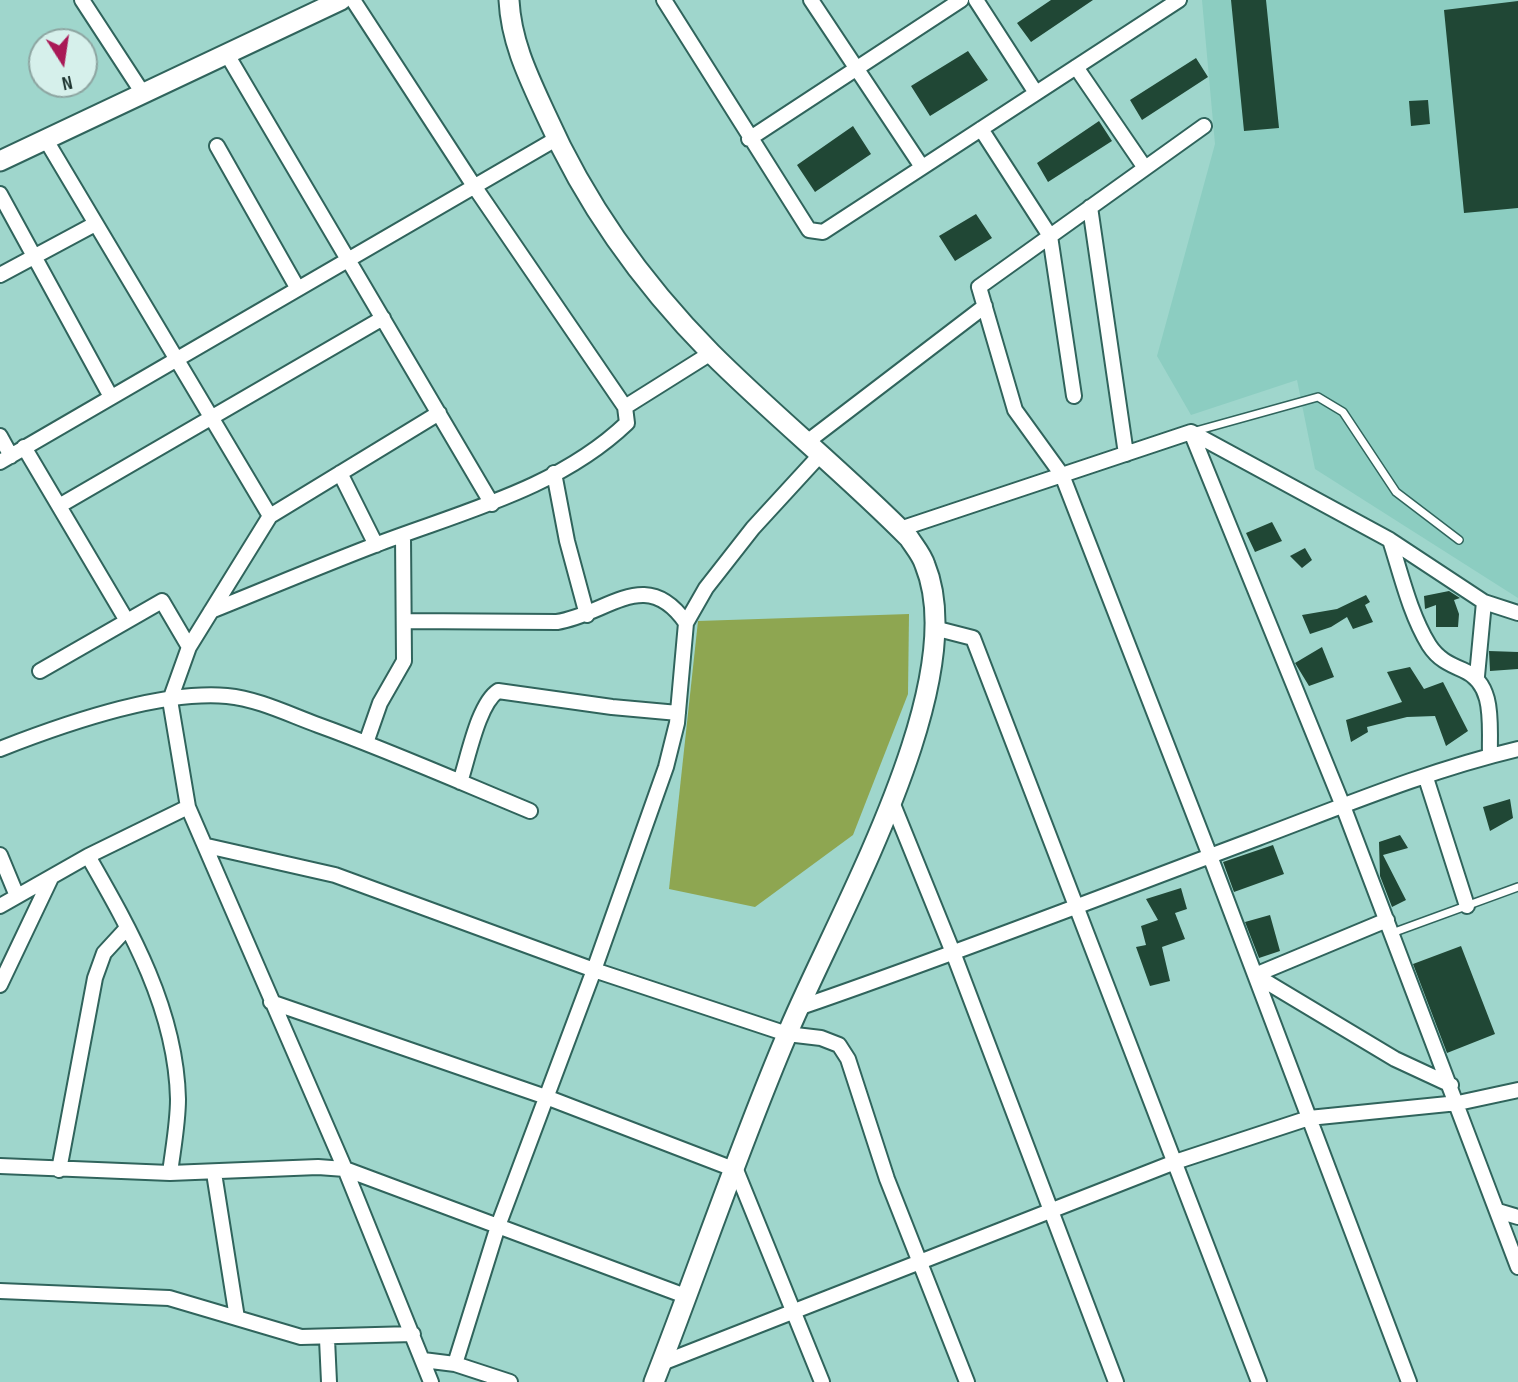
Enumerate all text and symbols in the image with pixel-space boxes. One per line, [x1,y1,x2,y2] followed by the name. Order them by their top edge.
[28,28,98,98] north arrow
[60,70,74,94] text: N

